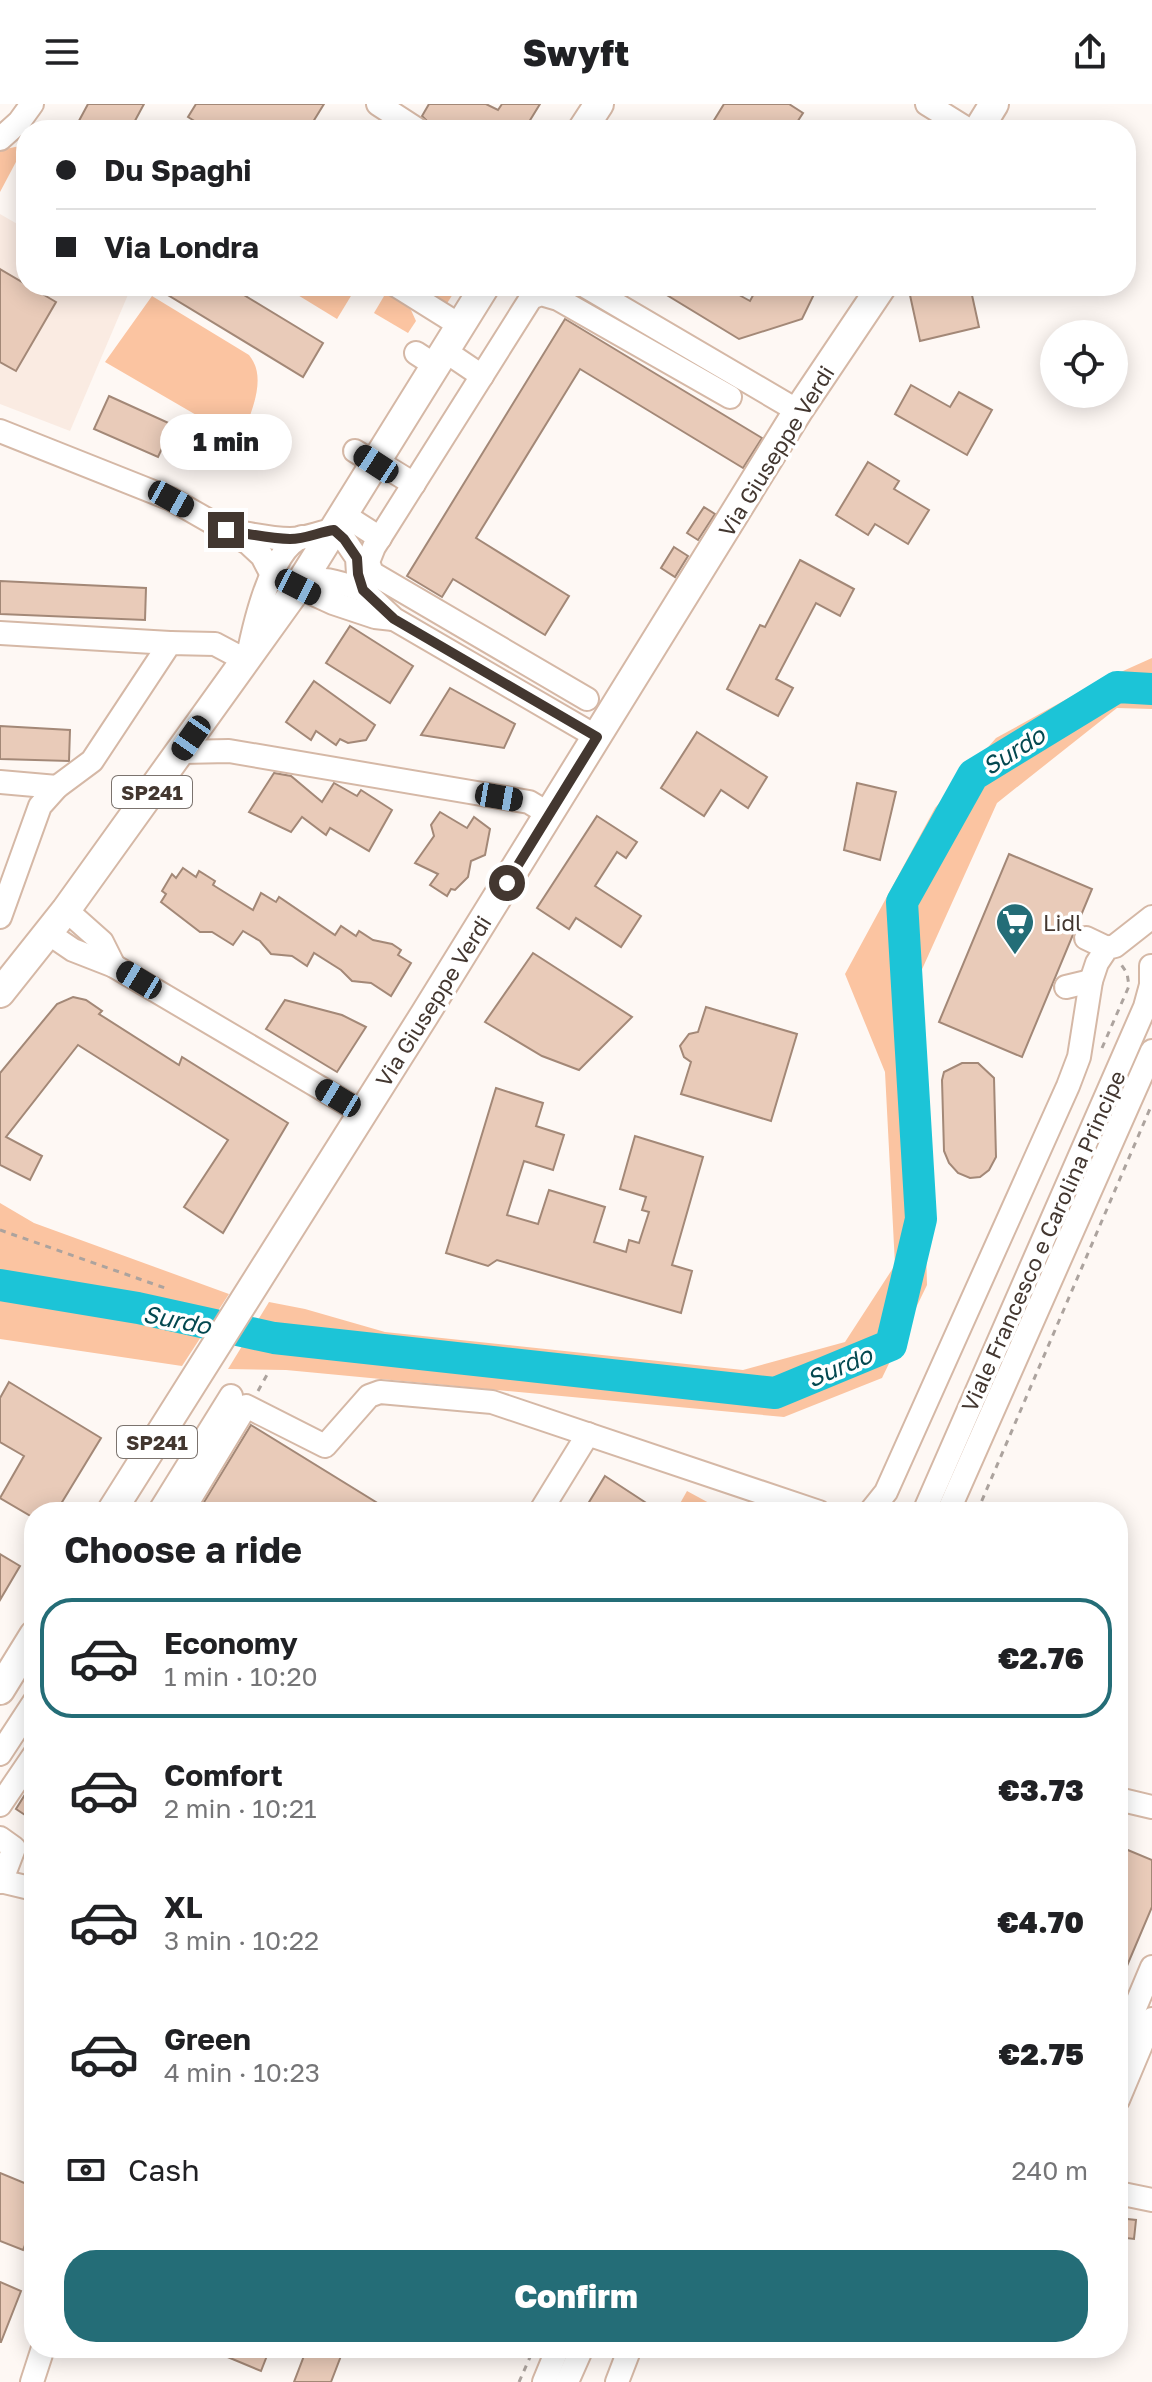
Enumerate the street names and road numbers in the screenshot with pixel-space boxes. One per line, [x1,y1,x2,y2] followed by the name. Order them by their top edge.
[712,360,840,542] street label: Via Giuseppe Verdi
[112,776,192,808] road number: SP241
[369,910,497,1092] street label: Via Giuseppe Verdi
[955,1066,1131,1416] street label: Viale Francesco e Carolina Principe
[117,1426,197,1458] road number: SP241

